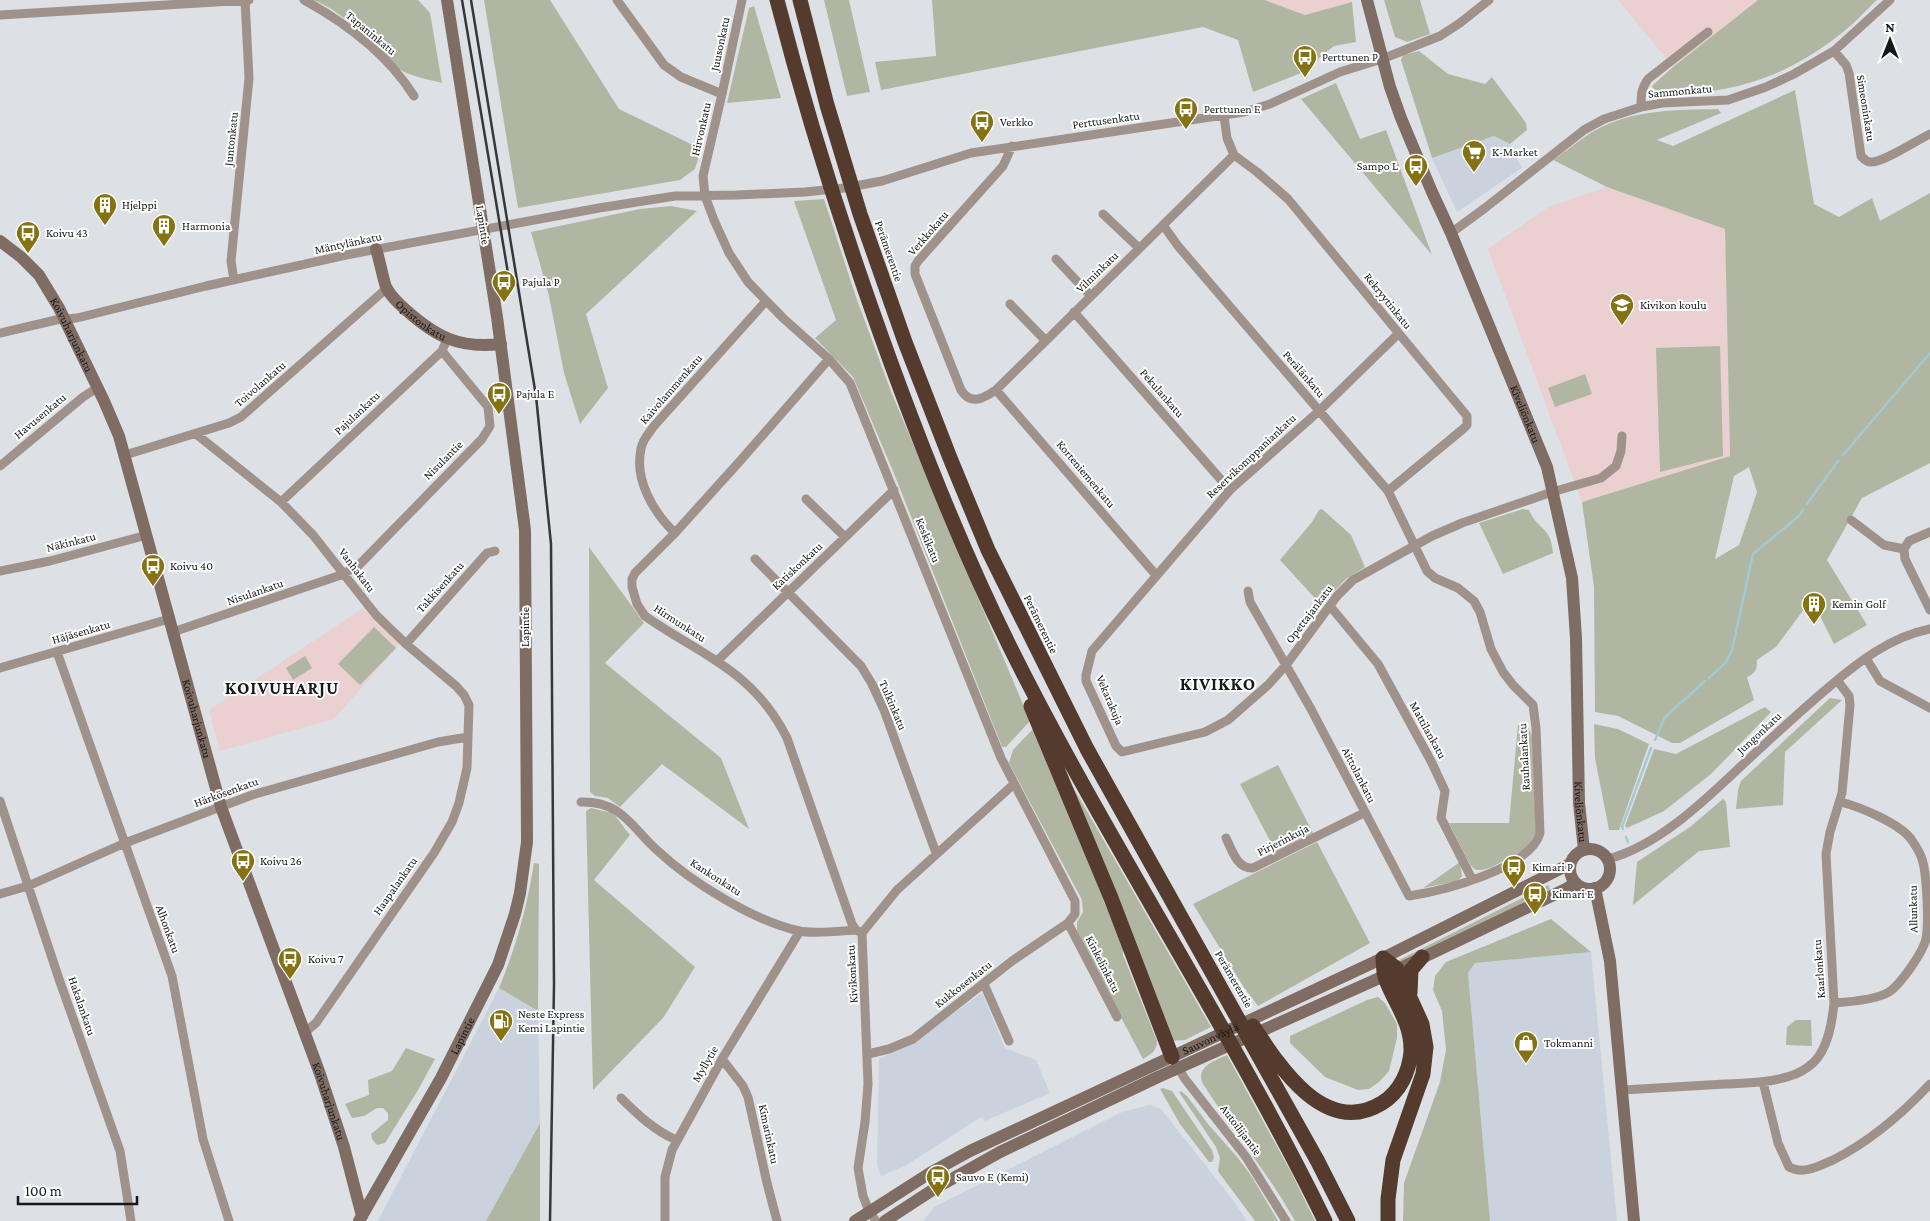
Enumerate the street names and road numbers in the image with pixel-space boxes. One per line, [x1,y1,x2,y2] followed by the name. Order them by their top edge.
[343,8,399,58] street label: Tapaninkatu
[707,15,733,73] street label: Juusonkatu
[1854,74,1878,143] street label: Simeoninkatu
[1647,81,1713,101] street label: Sammonkatu
[688,100,714,157] street label: Hirvonkatu
[1072,108,1141,132] street label: Perttusenkatu
[221,111,241,168] street label: Juntonkatu
[473,204,493,246] street label: Lapintie
[905,207,952,258] street label: Verkkokatu
[872,219,906,283] street label: Perämerentie
[313,229,383,257] street label: Mäntylänkatu
[1073,248,1122,296] street label: Vilminkatu
[1361,270,1415,332] street label: Rekryytinkatu
[47,295,96,375] street label: Koivuharjunkatu
[392,297,449,344] street label: Opistonkatu
[1280,348,1329,401] street label: Perälänkatu
[637,351,706,427] street label: Kaivolammenkatu
[232,358,289,410] street label: Toivolankatu
[1137,366,1187,421] street label: Pekulankatu
[1507,383,1544,446] street label: Kiveliönkatu
[331,388,383,438] street label: Pajulankatu
[11,390,69,442] street label: Havusenkatu
[1203,410,1299,501] street label: Reservikomppaniankatu
[420,437,466,483] street label: Nisulantie
[1054,437,1119,511] street label: Korteniemenkatu
[913,516,944,565] street label: Keskikatu
[45,529,98,555] street label: Näkinkatu
[769,539,826,593] street label: Katiskonkatu
[336,545,379,595] street label: Vanhakatu
[413,558,467,616] street label: Takkisenkatu
[225,576,286,608] street label: Nisulankatu
[1282,582,1336,646] street label: Opettajankatu
[1021,592,1061,656] street label: Perämerentie
[651,601,709,645] street label: Hirmunkatu
[518,607,532,647] street label: Lapintie
[50,617,112,647] street label: Häjäsenkatu
[1093,673,1127,728] street label: Vekarakuja
[179,678,214,760] street label: Koivuharjunkatu
[876,678,910,733] street label: Tulkinkatu
[1407,699,1450,762] street label: Mattilankatu
[1733,708,1785,758] street label: Jungonkatu
[1515,722,1533,791] street label: Rauhalankatu
[1339,745,1379,806] street label: Aittolankatu
[192,774,261,810] street label: Härkösenkatu
[1572,781,1590,843] street label: Kiveliönkatu
[1255,821,1312,859] street label: Pirjerinkuja
[370,854,420,918] street label: Haapalankatu
[688,855,745,899] street label: Kankonkatu
[1906,884,1920,933] street label: Allunkatu
[153,903,183,956] street label: Alhonkatu
[1083,933,1124,995] street label: Kinkelinkatu
[1810,938,1828,999] street label: Kaarlonkatu
[843,944,861,1003] street label: Kivikonkatu
[1212,948,1256,1010] street label: Perämerentie
[932,957,995,1011] street label: Kukkosenkatu
[65,975,99,1038] street label: Hakalankatu
[447,1015,477,1057] street label: Lapintie
[1180,1019,1241,1058] street label: Sauvonväylä
[689,1043,721,1085] street label: Myllytie
[309,1060,349,1143] street label: Koivuharjunkatu
[1217,1102,1265,1158] street label: Autoilijantie
[756,1103,782,1166] street label: Kimarinkatu

